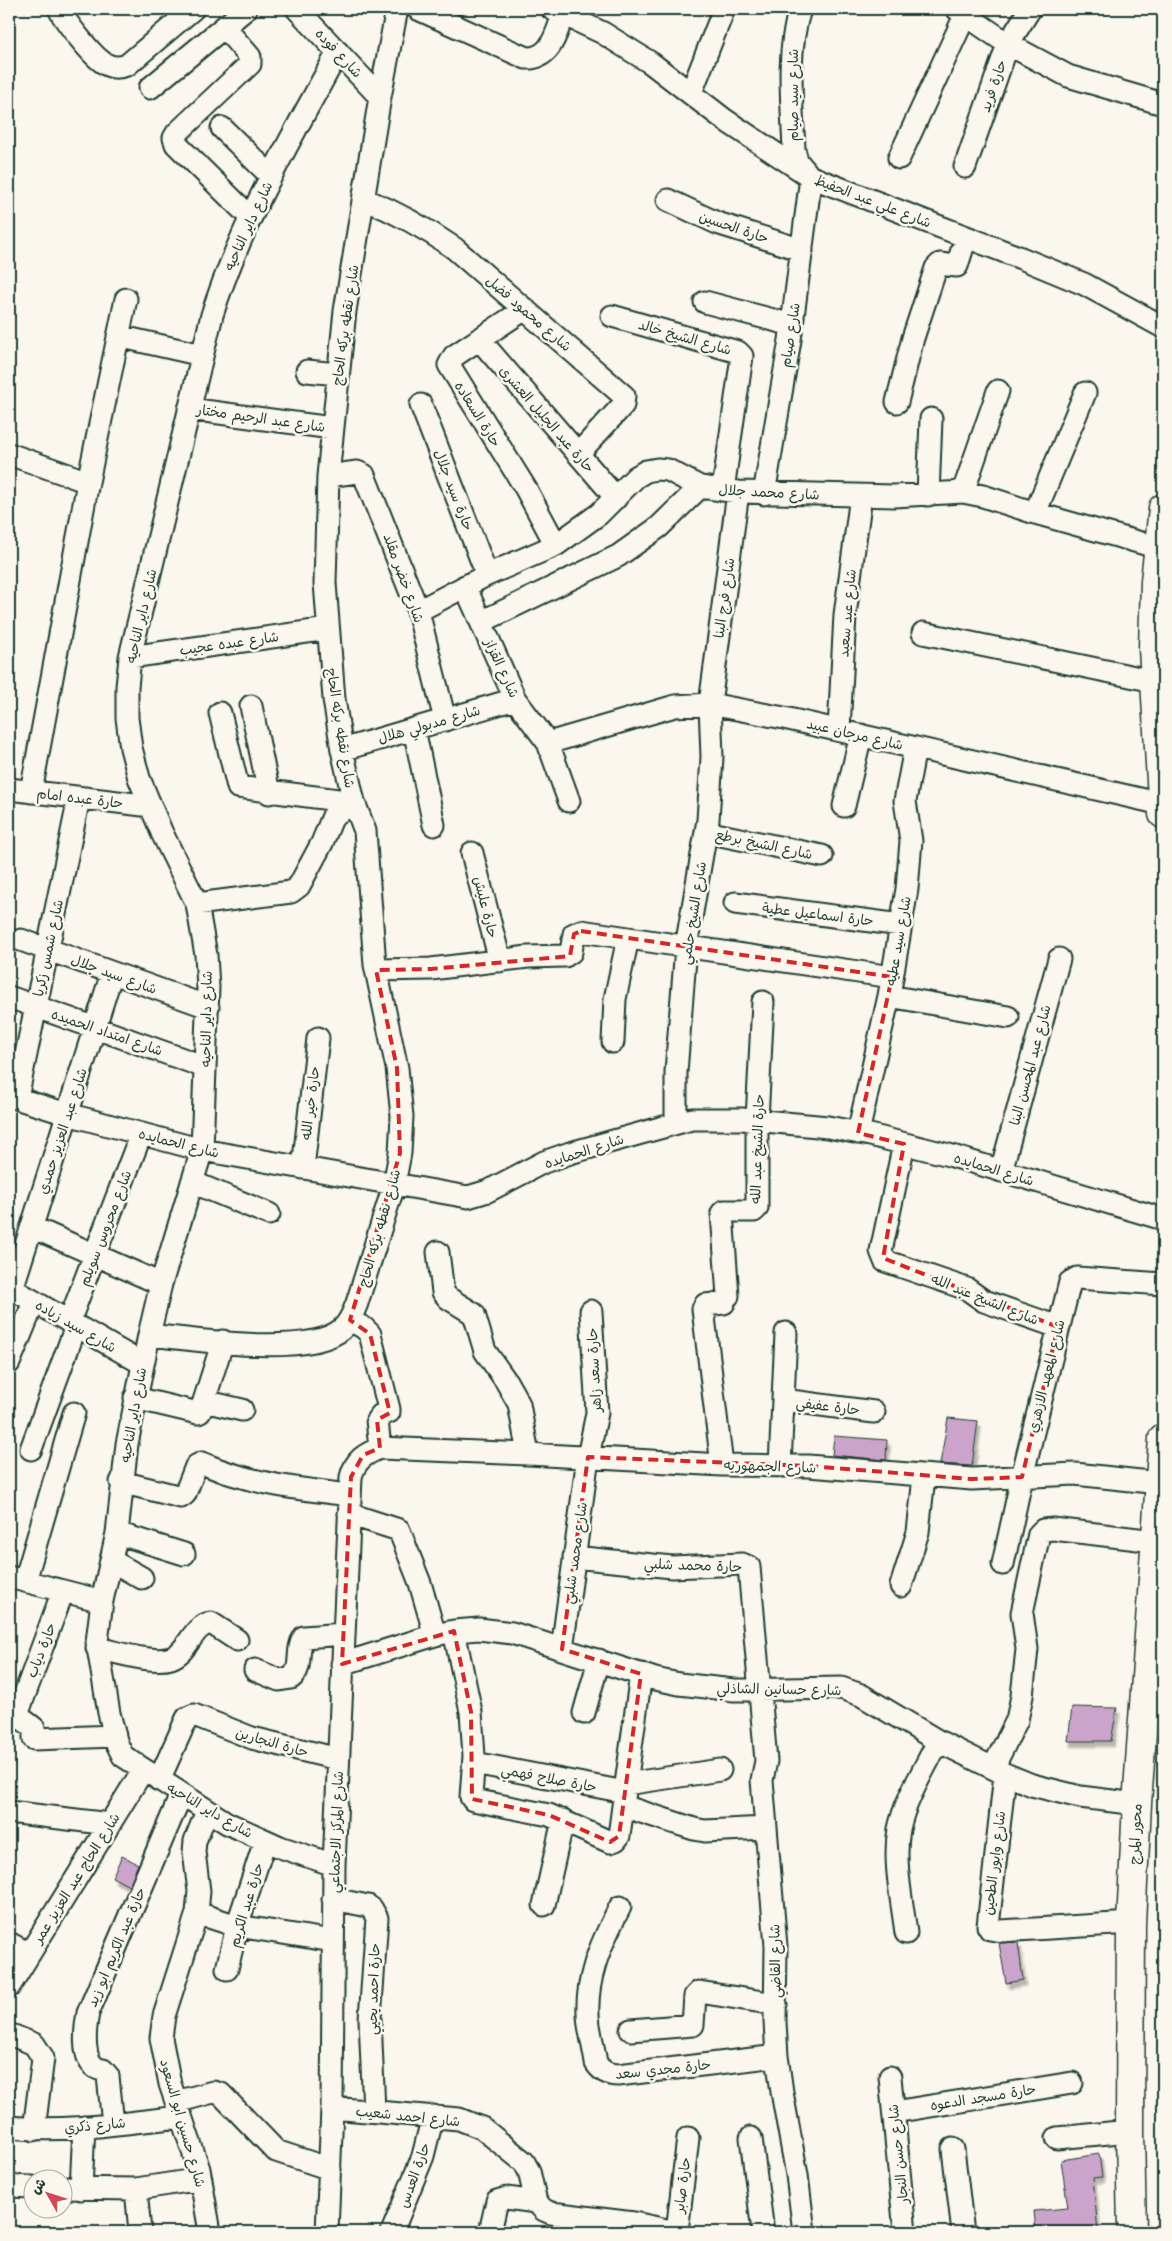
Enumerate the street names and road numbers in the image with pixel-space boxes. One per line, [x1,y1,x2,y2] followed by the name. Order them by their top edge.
[311,25,366,82] street label: شارع فوده
[784,49,804,141] street label: شارع سيد صيام
[976,57,1010,115] street label: حارة فريد
[811,170,934,235] street label: شارع علي عبد الحفيظ
[219,179,277,274] street label: شارع داير الناحيه
[697,207,771,247] street label: حارة الحسين
[328,264,363,387] street label: شارع نقطه بركه الحاج
[482,271,575,356] street label: شارع محمود فضل
[776,301,806,369] street label: شارع صيام
[636,315,734,360] street label: شارع الشيخ خالد
[495,362,599,476] street label: حارة عبد الجليل العشرى
[451,378,505,450] street label: حارة السعاده
[194,400,326,438] street label: شارع عبد الرحيم مختار
[430,447,478,533] street label: حارة سيد جلال
[718,480,820,505] street label: شارع محمد جلال
[379,531,428,625] street label: شارع خضر مقلد
[709,557,740,640] street label: شارع فرج البنا
[121,567,162,665] street label: شارع داير الناحيه
[834,568,861,658] street label: شارع عبد سعيد
[178,627,280,660] street label: شارع عبده عجيب
[479,635,523,701] street label: شارع القزاز
[322,667,359,790] street label: شارع نقطه بركه الحاج
[376,701,483,751] street label: شارع مدبولي هلال
[805,714,905,755] street label: شارع مرجان عبيد
[35,784,124,814] street label: حارة عبده امام
[713,825,814,865] street label: شارع الشيخ برطع
[676,860,714,966] street label: شارع الشيخ حلمي
[470,874,502,940] street label: حارة عليش
[881,895,916,987] street label: شارع سيد عطيه
[29,898,68,998] street label: شارع شمس زكريا
[761,898,875,930] street label: حارة اسماعيل عطية
[68,950,159,999] street label: شارع سيد جلال
[196,971,217,1067] street label: شارع داير الناحيه
[1005,1003,1056,1127] street label: شارع عبد المحسن البنا
[49,1004,165,1060] street label: شارع امتداد الحميده
[297,1065,323,1141] street label: حارة خير الله
[33,1066,93,1197] street label: شارع عبد العزيز حمدي
[746,1094,769,1204] street label: حارة الشيخ عبد الله
[137,1124,221,1163] street label: شارع الحمايده
[542,1130,626,1173] street label: شارع الحمايده
[952,1148,1036,1191] street label: شارع الحمايده
[354,1167,405,1289] street label: شارع نقطه بركه الحاج
[75,1168,137,1289] street label: شارع محروس سويلم
[928,1269,1041,1330] street label: شارع الشيخ عبد الله
[32,1296,120,1357] street label: شارع سيد زياده
[1023,1318,1071,1435] street label: شارع المعهد الازهري
[583,1327,605,1414] street label: حارة سعد زاهر
[116,1366,151,1464] street label: شارع داير الناحيه
[795,1393,861,1423] street label: حارة عفيفي
[723,1455,816,1478] street label: شارع الجمهوريه
[559,1501,595,1606] street label: شارع محمد شلبي
[643,1554,742,1580] street label: حارة محمد شلبي
[22,1620,60,1680] street label: حارة دياب
[716,1679,842,1703] street label: شارع حسانين الشاذلي
[234,1723,310,1761] street label: حارة النجارين
[499,1760,598,1800] street label: حارة صلاح فهمي
[325,1771,351,1894] street label: شارع المركز الاجتماعي
[163,1778,256,1843] street label: شارع داير الناحيه
[1124,1803,1147,1865] street label: محور المرج
[28,1809,124,1948] street label: شارع الحاج عبد العزيز عمر
[979,1810,1010,1916] street label: شارع وابور الطحين
[225,1861,269,1950] street label: حارة عبد الكريم
[83,1884,151,2010] street label: حارة عبد الكريم ابو زيد
[765,1924,789,1998] street label: شارع القاضي
[362,1943,388,2035] street label: حارة احمد يحيي
[614,2055,712,2085] street label: حارة مجدي سعد
[155,2057,210,2190] street label: شارع حسين ابو السعود
[929,2080,1037,2114] street label: حارة مسجد الدعوه
[355,2102,461,2131] street label: شارع احمد شعيب
[884,2103,913,2206] street label: شارع حسن النجار
[64,2113,127,2139] street label: شارع ذكري
[394,2140,434,2210] street label: حارة العدس
[670,2156,694,2215] street label: حارة صابر

